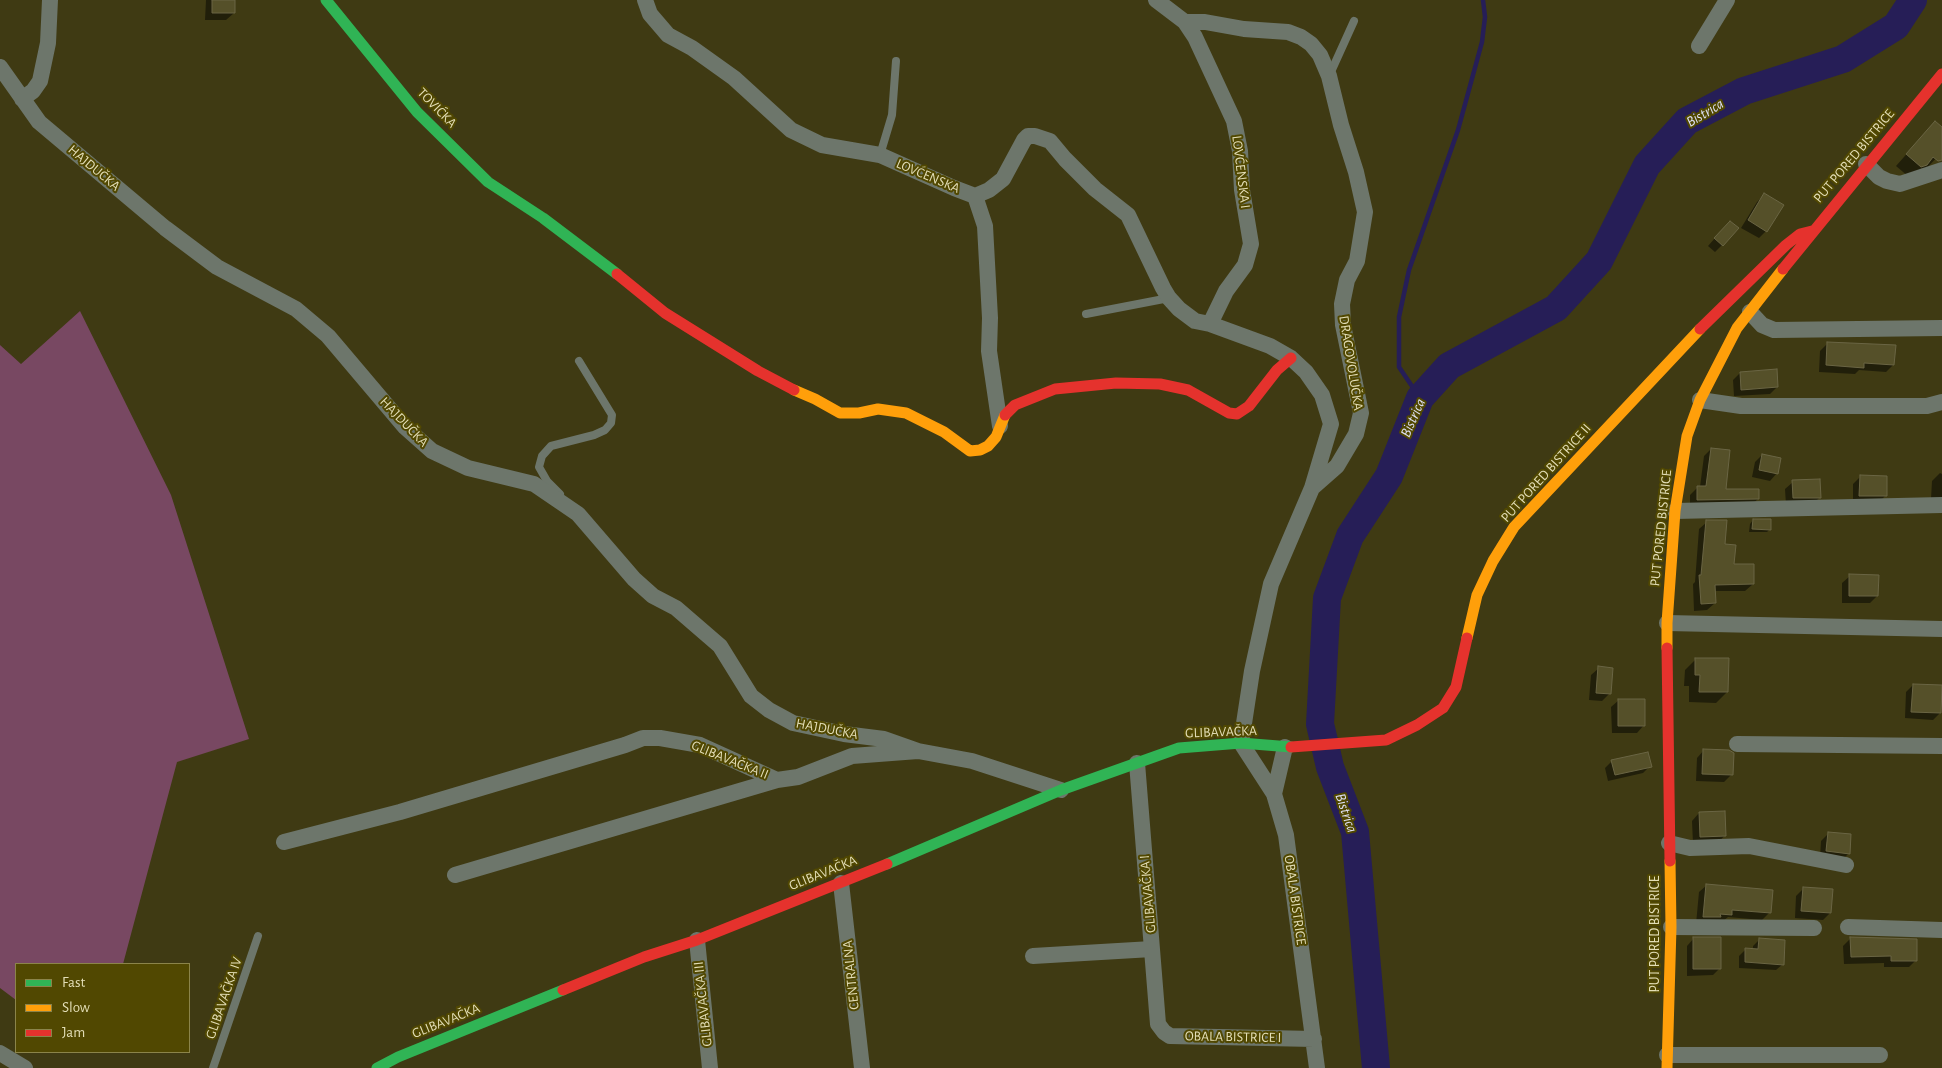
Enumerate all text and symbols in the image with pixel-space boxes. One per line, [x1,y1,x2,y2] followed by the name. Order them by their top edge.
[414,84,460,132] street label: TOVIĆKA
[1683,95,1727,131] water label: Bistrica
[1810,106,1898,206] street label: PUT PORED BISTRICE
[1228,134,1254,210] street label: LOVĆENSKA I
[65,141,123,195] street label: HAJDUČKA
[894,155,962,197] street label: LOVĆENSKA
[1335,314,1367,412] street label: DRAGOVOLUČKA
[376,394,432,450] street label: HAJDUČKA
[1397,396,1429,440] water label: Bistrica
[1497,420,1595,526] street label: PUT PORED BISTRICE II
[1647,469,1675,587] street label: PUT PORED BISTRICE
[795,715,859,743] street label: HAJDUČKA
[1185,722,1257,742] street label: GLIBAVAČKA
[689,737,771,783] street label: GLIBAVAČKA II
[1331,791,1361,835] water label: Bistrica
[787,852,859,894] street label: GLIBAVAČKA
[1136,854,1160,934] street label: GLIBAVAČKA I
[1280,854,1310,946] street label: OBALA BISTRICE
[1647,875,1663,993] street label: PUT PORED BISTRICE
[839,940,863,1010] street label: CENTRALNA
[202,955,246,1041] street label: GLIBAVAČKA IV
[690,961,716,1047] street label: GLIBAVAČKA III
[15,963,190,1053] legend
[62,975,85,990] text: Fast
[62,1000,90,1015] text: Slow
[410,1000,482,1042] street label: GLIBAVAČKA
[62,1025,85,1040] text: Jam
[1185,1028,1281,1046] street label: OBALA BISTRICE I

